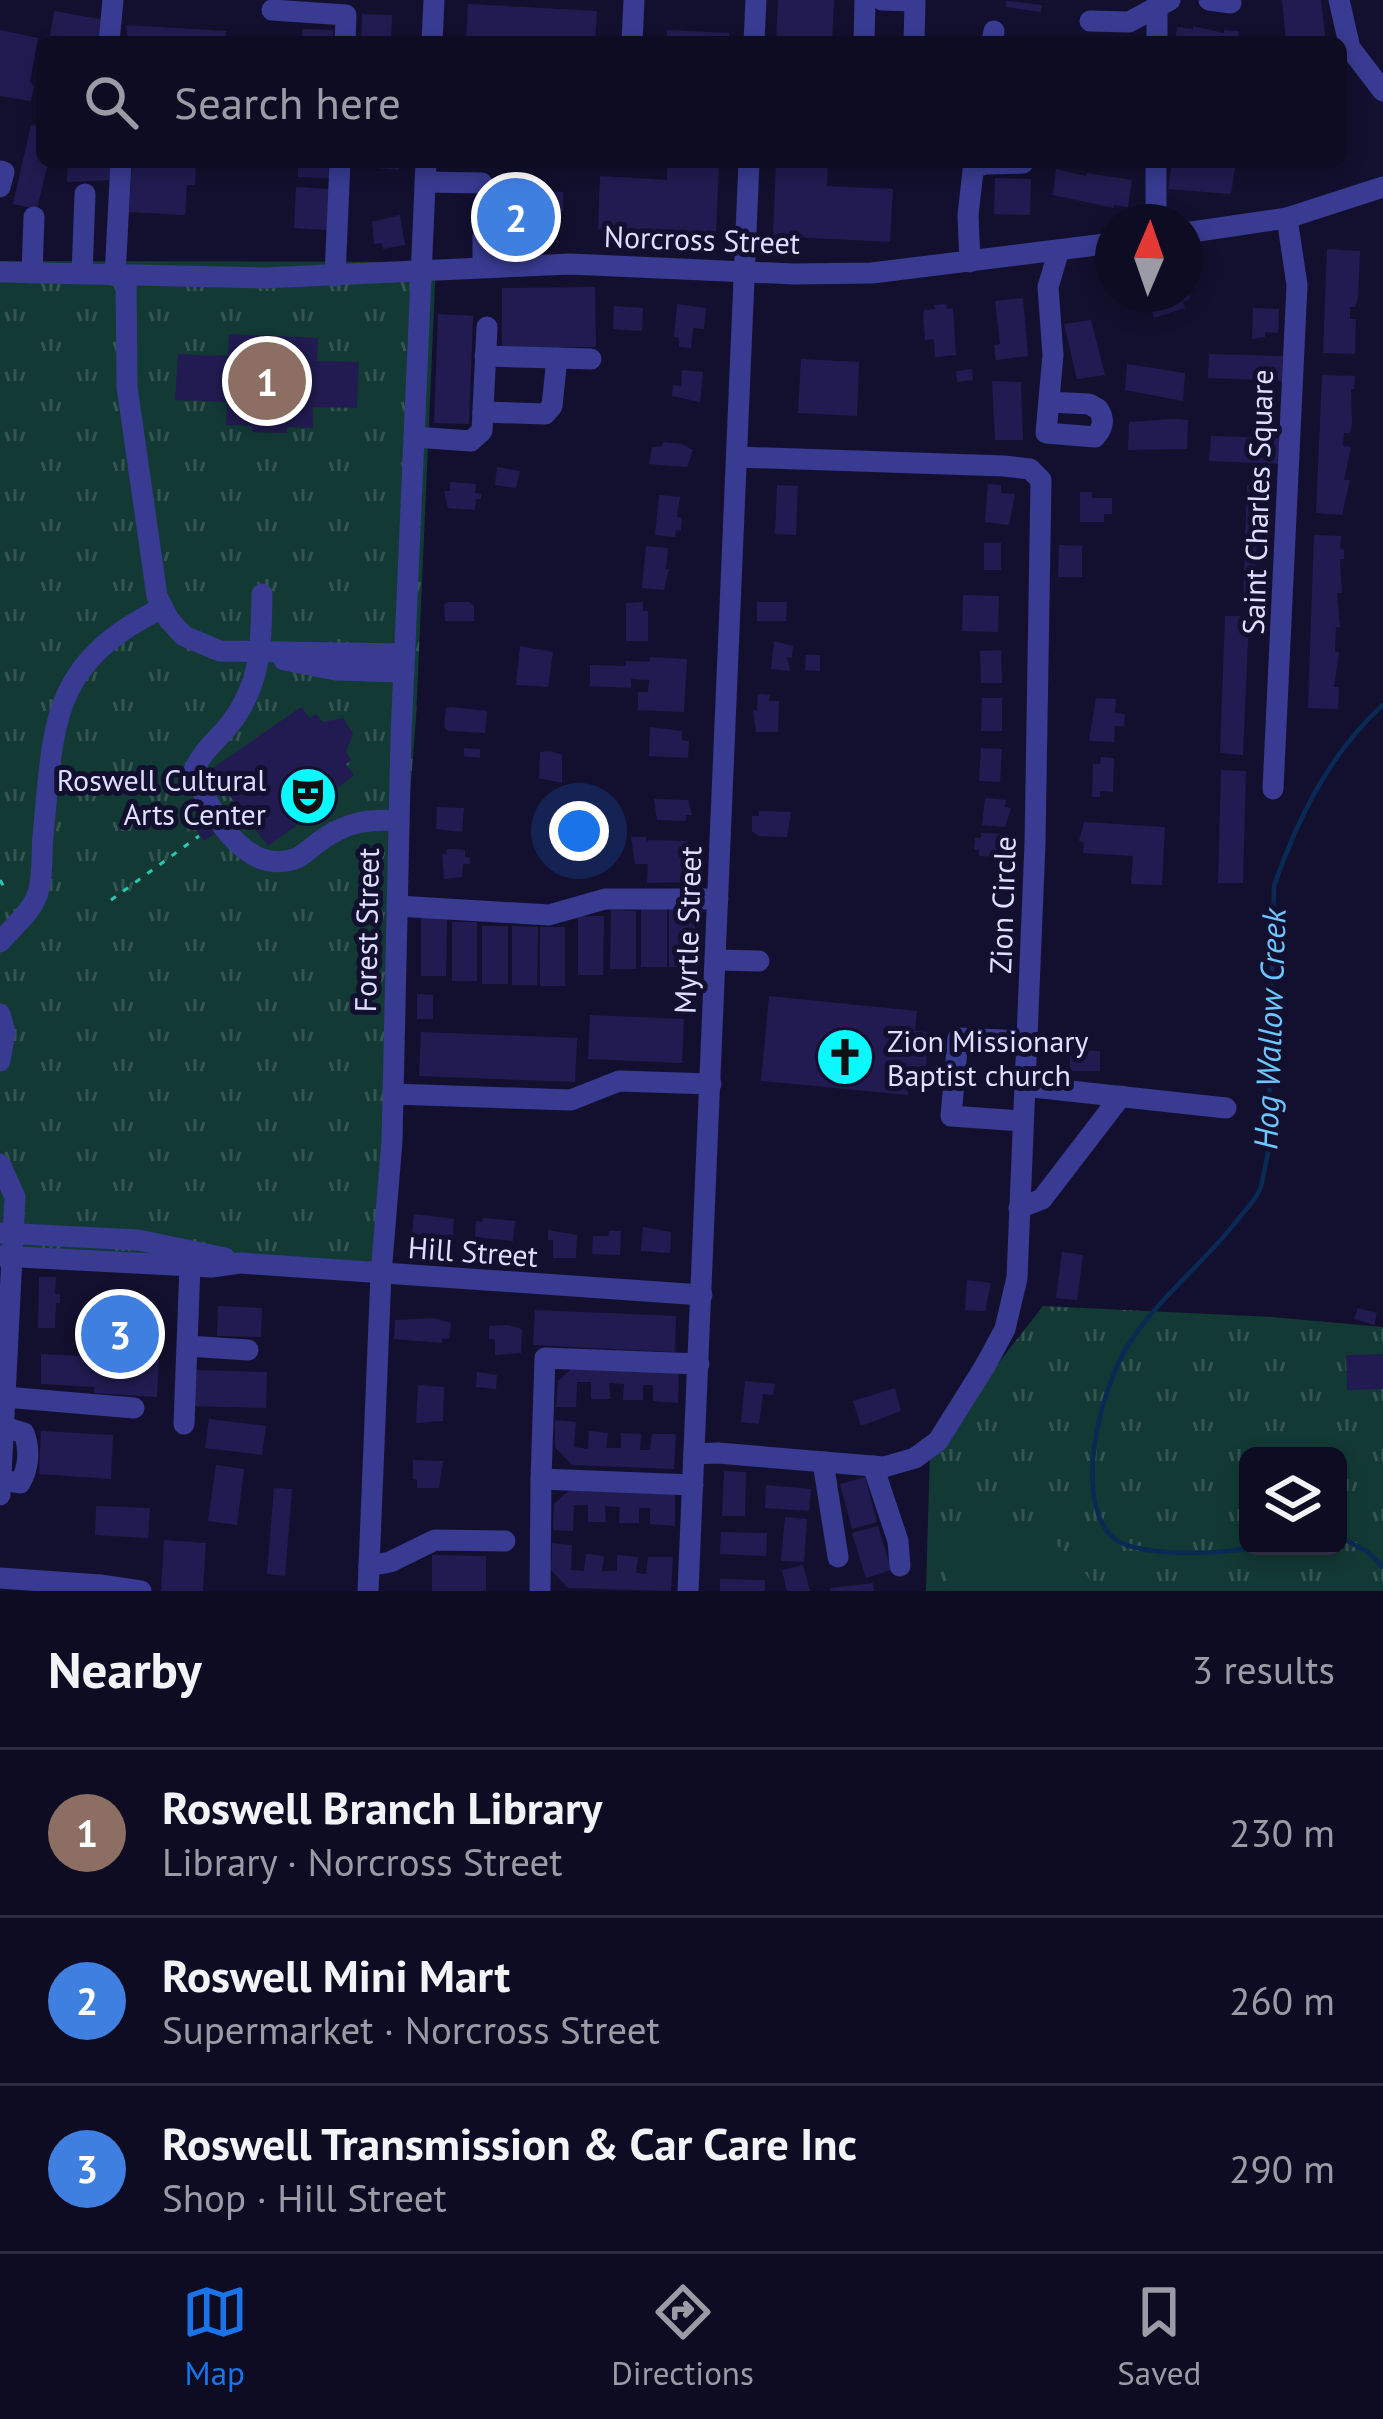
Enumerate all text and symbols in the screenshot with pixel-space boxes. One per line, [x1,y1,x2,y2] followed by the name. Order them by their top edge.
[36,36,1347,168] search box
[78,69,144,135] icon: search
[174,73,401,131] text: Search here
[477,172,555,262] pin: 2
[1095,204,1203,312] north arrow
[603,216,801,262] street label: Norcross Street
[228,336,306,426] pin: 1
[1233,369,1281,635] street label: Saint Charles Square
[57,760,266,833] place label: Roswell Cultural Arts Center
[277,765,339,827] theatre icon: Roswell Cultural Arts Center
[549,801,609,861] your location
[980,835,1024,975] street label: Zion Circle
[665,846,709,1014] street label: Myrtle Street
[345,847,387,1013] street label: Forest Street
[1243,906,1295,1150] water label: Hog Wallow Creek
[887,1021,1089,1094] place label: Zion Missionary Baptist church
[814,1026,876,1088] church icon: Zion Missionary Baptist church
[407,1227,539,1275] street label: Hill Street
[81,1289,159,1379] pin: 3
[1239,1447,1347,1555] map controls
[1239,1447,1347,1555] button: layers
[48,1636,202,1702] text: Nearby
[1192,1644,1335,1695] text: 3 results
[162,1778,602,1836] text: Roswell Branch Library
[76,1807,98,1858] text: 1
[1229,1807,1335,1858] text: 230 m
[162,1836,563,1887] text: Library · Norcross Street
[162,1946,510,2004] text: Roswell Mini Mart
[76,1975,98,2026] text: 2
[1229,1975,1335,2026] text: 260 m
[162,2004,660,2055] text: Supermarket · Norcross Street
[162,2114,857,2172] text: Roswell Transmission & Car Care Inc
[76,2143,98,2194] text: 3
[1229,2143,1335,2194] text: 290 m
[162,2172,447,2223] text: Shop · Hill Street
[182,2279,248,2394] tab: Map
[611,2279,754,2394] tab: Directions
[1117,2279,1201,2394] tab: Saved

